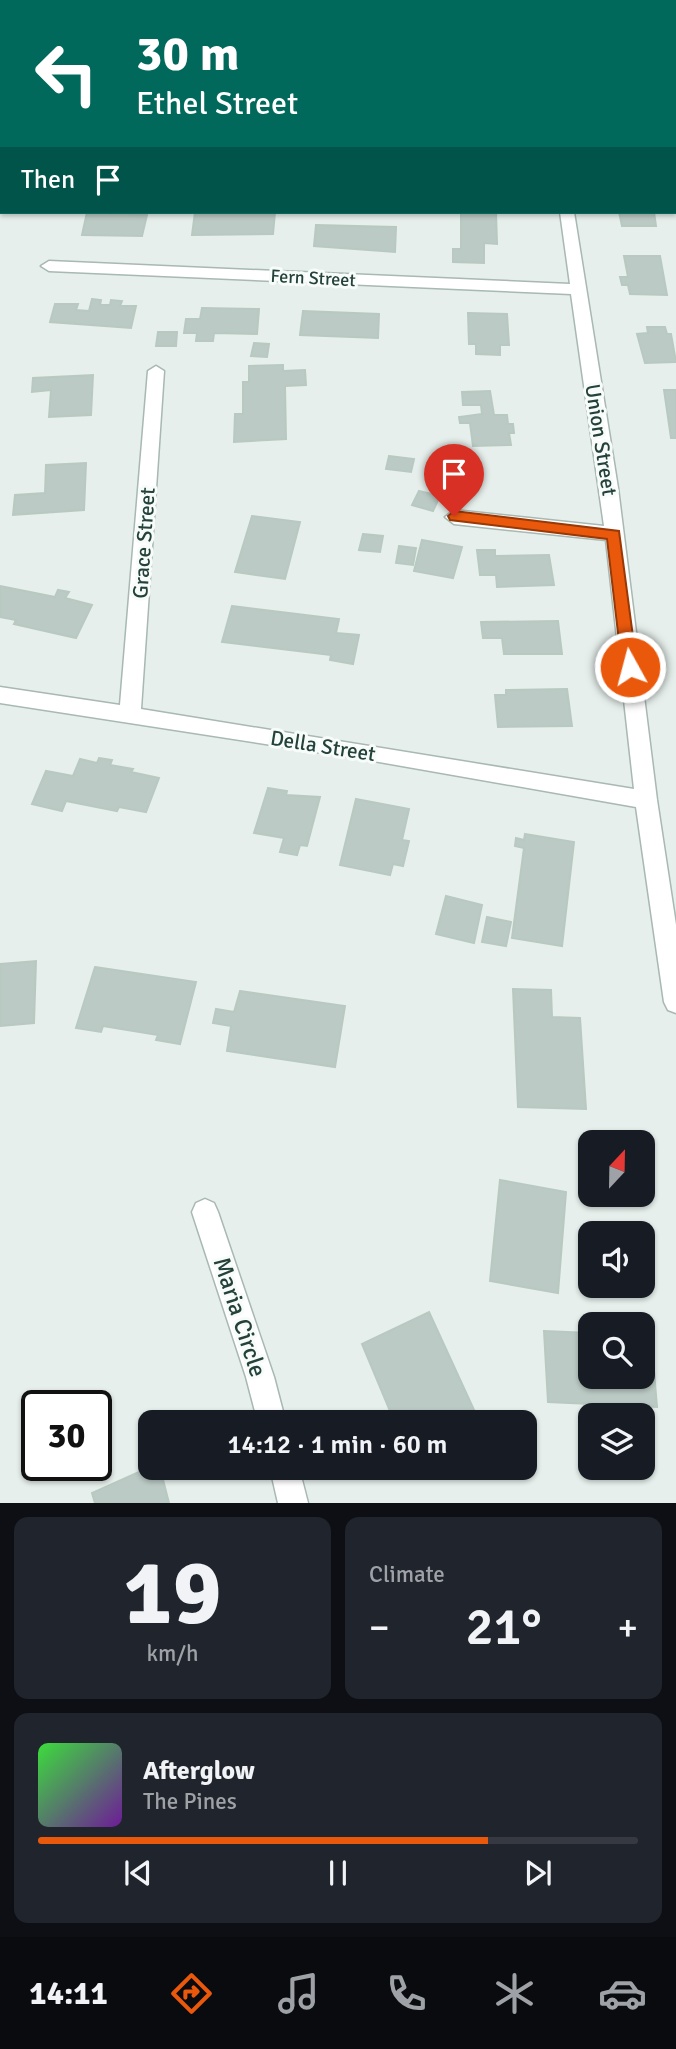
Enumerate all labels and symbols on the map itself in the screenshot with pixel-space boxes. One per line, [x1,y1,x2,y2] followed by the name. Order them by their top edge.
[270,265,356,291] street label: Fern Street
[579,382,623,498] street label: Union Street
[424,444,484,516] pin
[127,487,161,599] street label: Grace Street
[593,630,667,704] position arrow
[268,725,378,767] street label: Della Street
[578,1130,654,1208] north arrow
[207,1253,273,1381] street label: Maria Circle
[21,1390,112,1481] speed limit sign: 30

